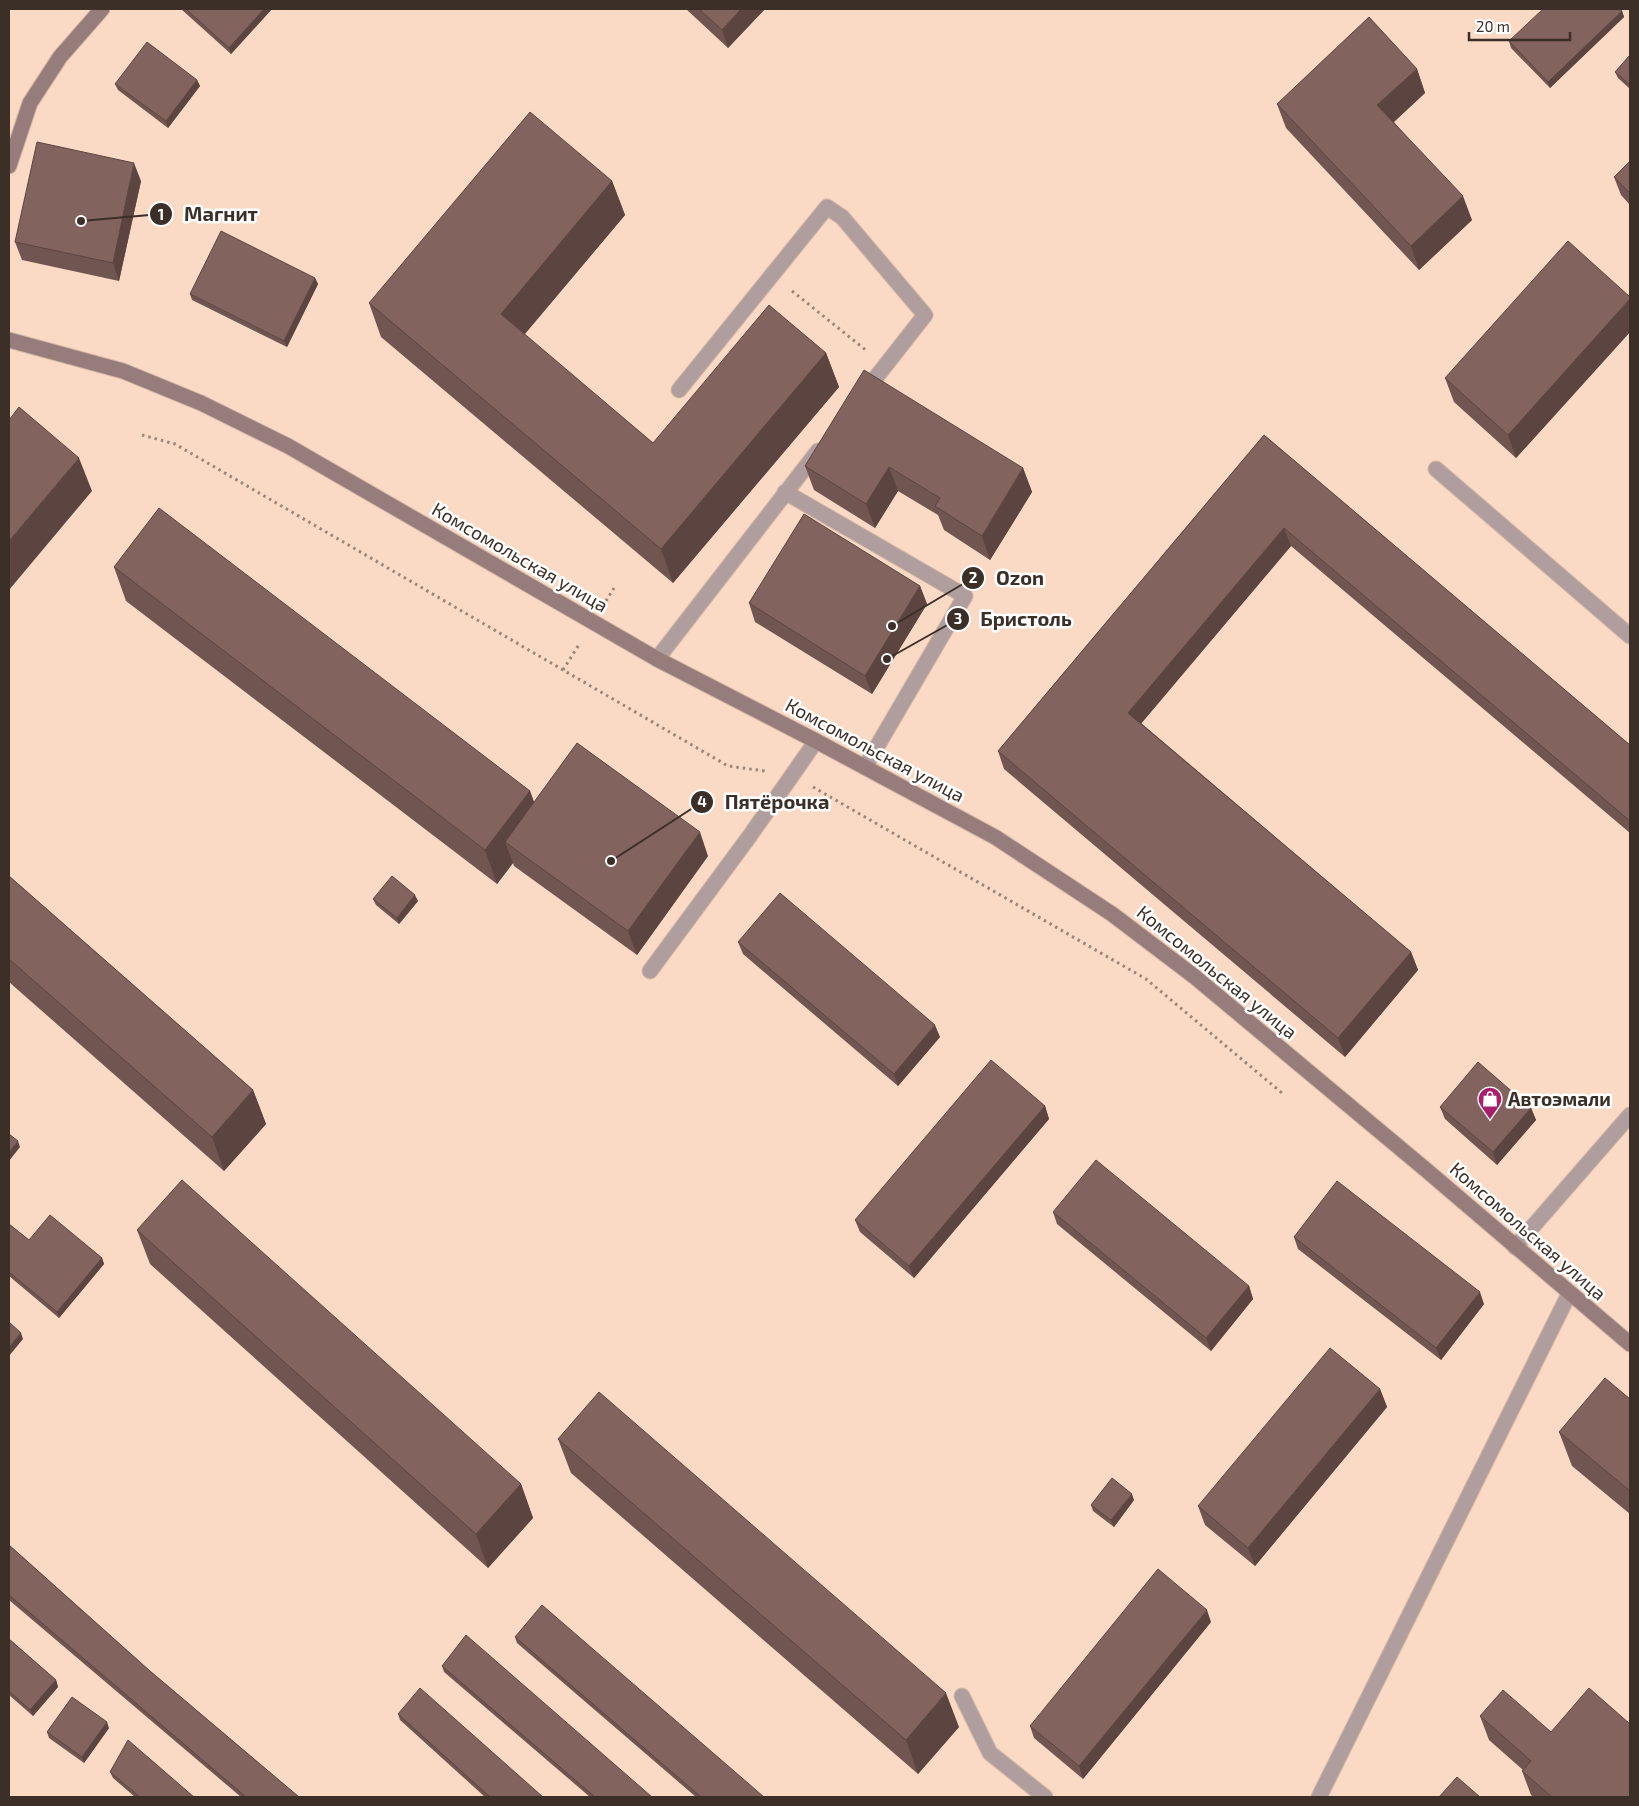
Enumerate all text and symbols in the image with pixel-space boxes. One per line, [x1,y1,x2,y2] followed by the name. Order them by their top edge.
[1469,10,1570,42] scale bar
[1476,17,1510,35] text: 20 m
[149,197,268,232] callout: Магнит
[184,201,258,225] text: Магнит
[158,205,164,223] text: 1
[428,497,612,617] street label: Комсомольская улица
[961,560,1054,595] callout: Ozon
[996,565,1044,589] text: Ozon
[969,568,978,586] text: 2
[945,601,1082,636] callout: Бристоль
[980,606,1072,630] text: Бристоль
[954,609,962,627] text: 3
[781,693,969,807] street label: Комсомольская улица
[690,785,839,820] callout: Пятёрочка
[725,789,829,813] text: Пятёрочка
[697,792,707,810] text: 4
[1132,900,1302,1044] street label: Комсомольская улица
[1477,1086,1503,1120] shop icon: Автоэмали
[1508,1087,1611,1110] place label: Автоэмали
[1445,1157,1611,1305] street label: Комсомольская улица

